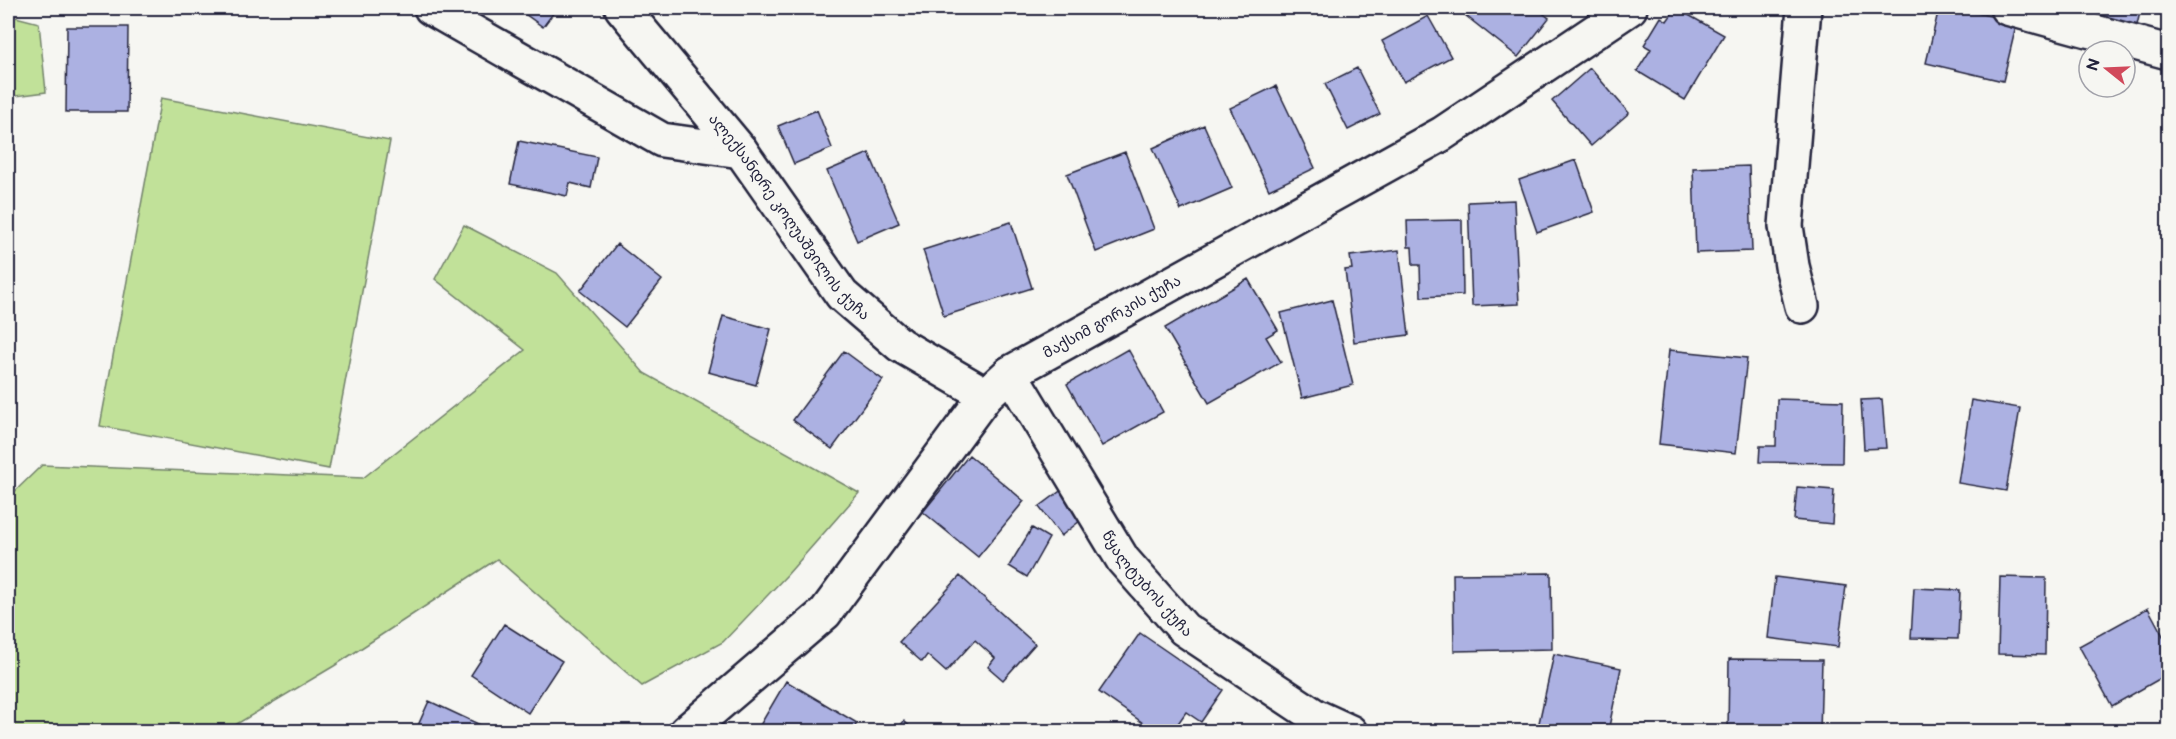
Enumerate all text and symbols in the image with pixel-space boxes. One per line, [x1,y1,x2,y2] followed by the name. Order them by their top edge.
[2077,39,2137,99] north arrow
[2083,56,2105,73] text: N
[704,110,874,324] street label: ალექსანდრე კოღუაშვილის ქუჩა
[1040,271,1184,362] street label: მაქსიმ გორკის ქუჩა
[1098,527,1196,641] street label: წყალტუბოს ქუჩა

